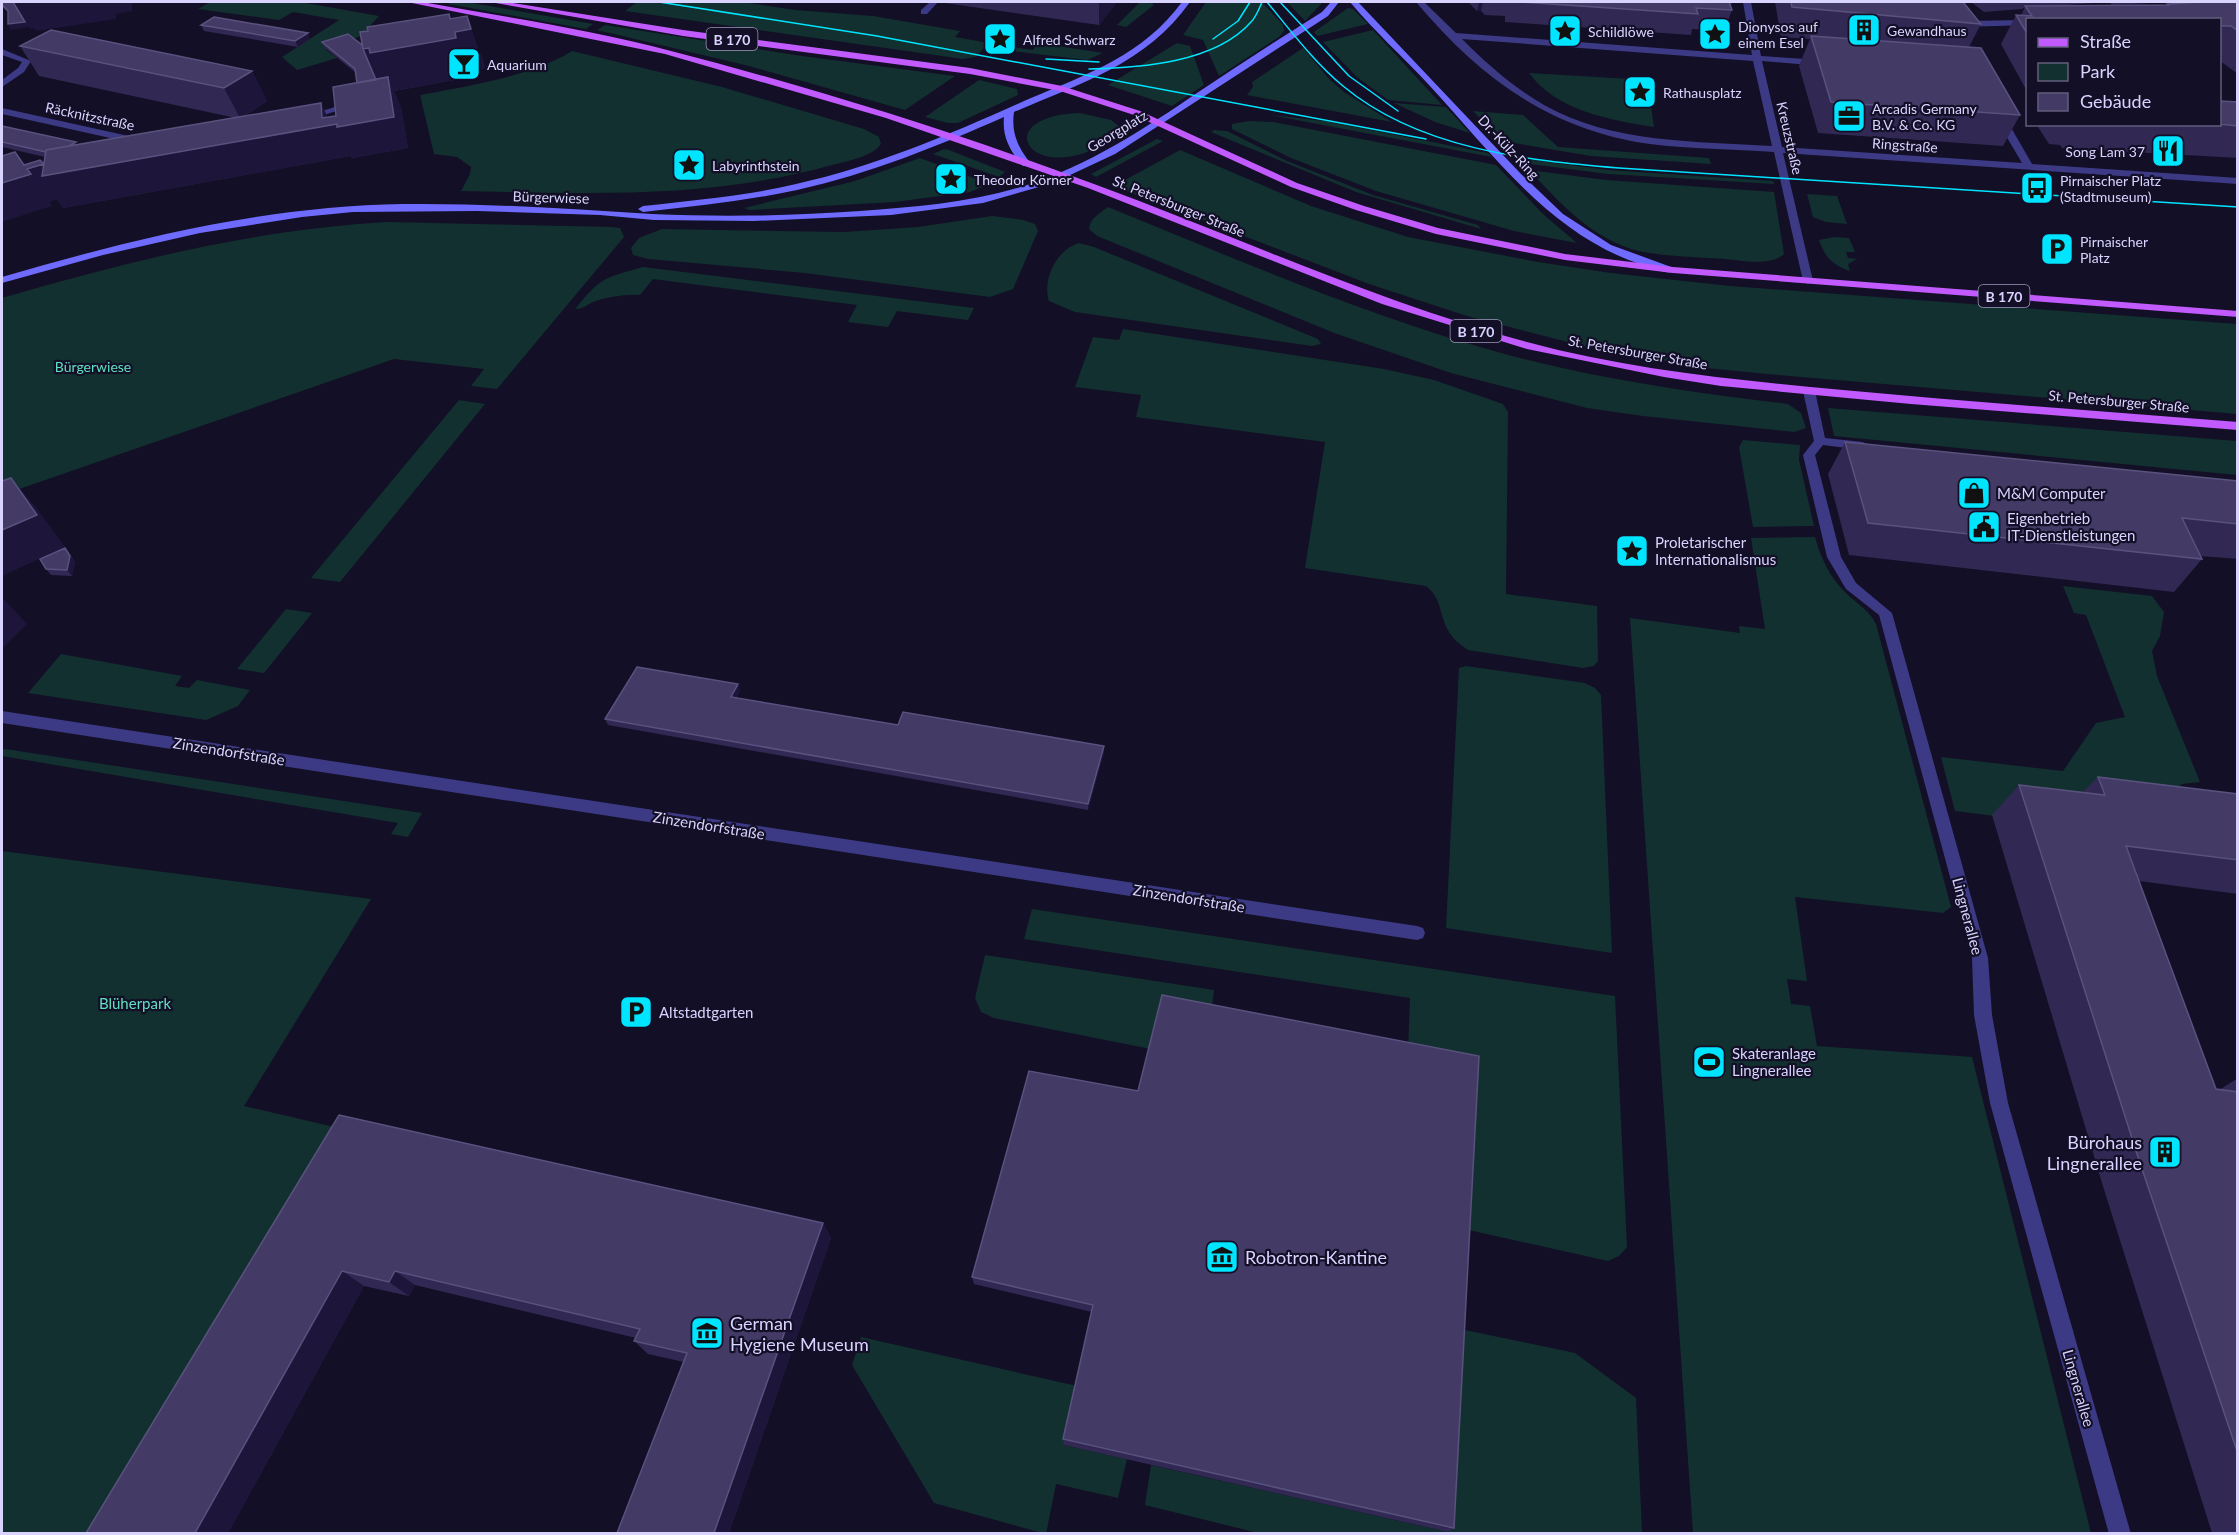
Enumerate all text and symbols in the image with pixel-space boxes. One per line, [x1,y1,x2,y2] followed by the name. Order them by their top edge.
[1846,12,1882,48] building icon: Gewandhaus
[1547,13,1583,49] place icon: Schildlöwe
[1697,16,1733,52] place icon: Dionysos auf einem Esel
[1738,18,1818,51] place label: Dionysos auf einem Esel
[2026,18,2221,126] legend
[982,21,1018,57] place icon: Alfred Schwarz
[1887,22,1967,39] place label: Gewandhaus
[1588,23,1654,40] place label: Schildlöwe
[706,28,758,50] road number: B 170
[2080,30,2131,52] text: Straße
[1023,31,1116,48] place label: Alfred Schwarz
[446,46,482,82] bar icon: Aquarium
[487,56,547,73] place label: Aquarium
[2080,60,2116,82] text: Park
[1622,74,1658,110] place icon: Rathausplatz
[1663,84,1742,101] place label: Rathausplatz
[2080,90,2151,112] text: Gebäude
[44,98,136,134] street label: Räcknitzstraße
[1831,98,1867,134] office icon: Arcadis Germany B.V. & Co. KG
[1773,100,1807,176] street label: Kreuzstraße
[1872,100,1977,133] place label: Arcadis Germany B.V. & Co. KG
[1084,106,1150,156] street label: Georgplatz
[1475,111,1543,183] street label: Dr.-Külz-Ring
[2150,133,2186,169] restaurant icon: Song Lam 37
[1872,134,1938,156] street label: Ringstraße
[2065,143,2145,160] place label: Song Lam 37
[671,147,707,183] place icon: Labyrinthstein
[712,157,800,174] place label: Labyrinthstein
[933,161,969,197] place icon: Theodor Körner
[2019,170,2055,206] bus stop icon: Pirnaischer Platz (Stadtmuseum)
[974,171,1072,188] place label: Theodor Körner
[1110,172,1248,240] street label: St. Petersburger Straße
[2060,172,2161,205] place label: Pirnaischer Platz (Stadtmuseum)
[512,187,590,207] street label: Bürgerwiese
[2039,231,2075,267] parking icon: Pirnaischer Platz
[2080,233,2148,266] place label: Pirnaischer Platz
[1978,285,2030,307] road number: B 170
[1450,320,1502,342] road number: B 170
[1567,331,1709,373] street label: St. Petersburger Straße
[55,358,131,375] park label: Bürgerwiese
[2048,386,2190,416] street label: St. Petersburger Straße
[1956,475,1992,511] shop icon: M&M Computer
[1997,484,2106,502] place label: M&M Computer
[1966,509,2002,545] public building icon: Eigenbetrieb IT-Dienstleistungen
[2007,509,2135,544] place label: Eigenbetrieb IT-Dienstleistungen
[1614,533,1650,569] place icon: Proletarischer Internationalismus
[1655,533,1776,568] place label: Proletarischer Internationalismus
[172,733,286,769] street label: Zinzendorfstraße
[652,807,766,843] street label: Zinzendorfstraße
[1949,875,1987,957] street label: Lingnerallee
[1132,880,1246,916] street label: Zinzendorfstraße
[99,994,171,1012] park label: Blüherpark
[618,994,654,1030] parking icon: Altstadtgarten
[659,1003,754,1021] place label: Altstadtgarten
[1691,1044,1727,1080] sports icon: Skateranlage Lingnerallee
[1732,1044,1816,1079] place label: Skateranlage Lingnerallee
[2047,1131,2142,1174] place label: Bürohaus Lingnerallee
[2147,1134,2183,1170] building icon: Bürohaus Lingnerallee
[1204,1239,1240,1275] museum icon: Robotron-Kantine
[1245,1246,1387,1268] place label: Robotron-Kantine
[730,1312,869,1355] place label: German Hygiene Museum
[689,1315,725,1351] museum icon: German Hygiene Museum
[2059,1347,2099,1429] street label: Lingnerallee

